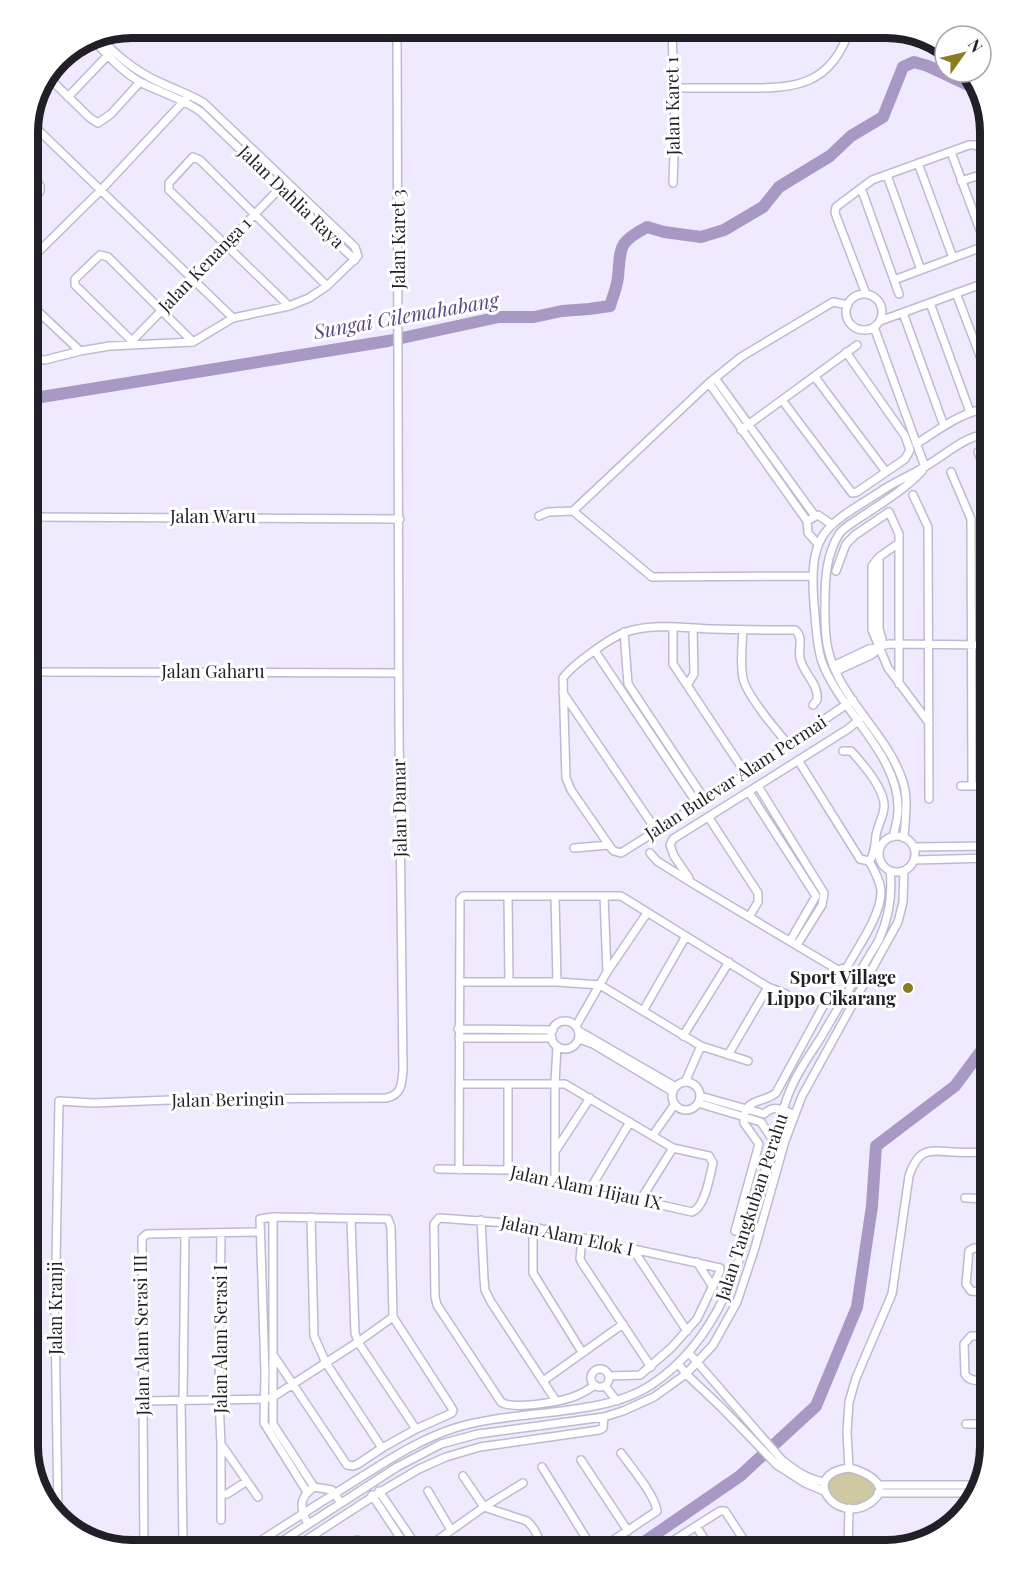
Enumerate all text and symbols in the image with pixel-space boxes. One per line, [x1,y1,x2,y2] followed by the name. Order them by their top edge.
[933,24,993,84] north arrow
[964,35,988,56] text: N
[659,56,685,156] street label: Jalan Karet 1
[233,139,350,253] street label: Jalan Dahlia Raya
[386,189,410,290] street label: Jalan Karet 3
[152,211,256,318] street label: Jalan Kenanga 1
[310,285,502,344] water label: Sungai Cilemahabang
[169,504,257,528] street label: Jalan Waru
[160,659,265,683] street label: Jalan Gaharu
[639,709,831,846] street label: Jalan Bulevar Alam Permai
[386,759,412,859] street label: Jalan Damar
[767,965,896,1010] place label: Sport Village Lippo Cikarang
[901,981,915,995] marker: Sport Village Lippo Cikarang
[170,1086,285,1112] street label: Jalan Beringin
[709,1110,793,1304] street label: Jalan Tangkuban Perahu
[507,1159,665,1215] street label: Jalan Alam Hijau IX
[498,1209,636,1261] street label: Jalan Alam Elok I
[128,1254,154,1417] street label: Jalan Alam Serasi III
[43,1261,67,1356] street label: Jalan Kranji
[208,1265,232,1414] street label: Jalan Alam Serasi I

